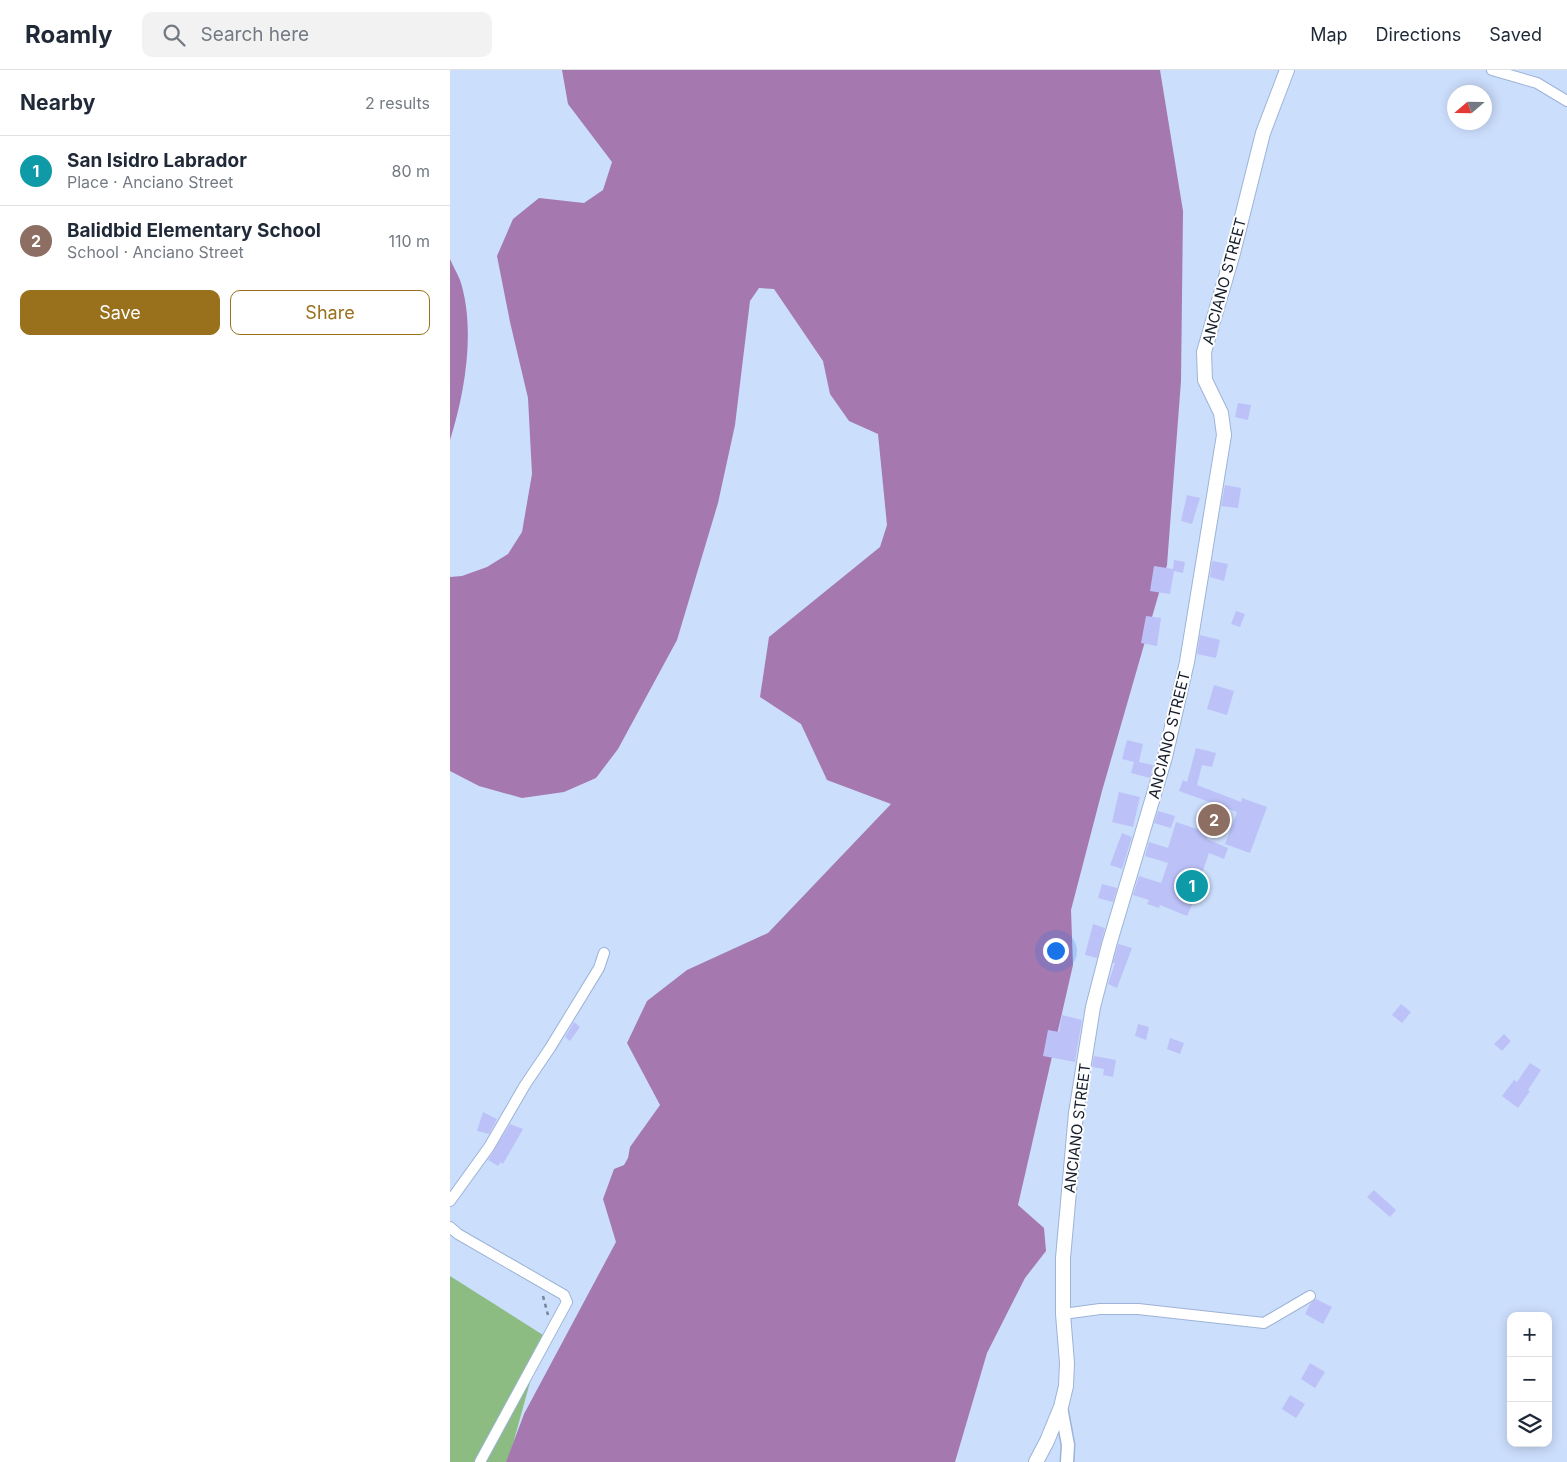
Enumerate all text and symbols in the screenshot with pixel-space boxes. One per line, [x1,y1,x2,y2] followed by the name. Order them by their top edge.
[142,12,492,57] search box
[25,20,112,49] text: Roamly
[160,21,188,49] icon: search
[200,23,309,46] text: Search here
[1310,24,1348,45] text: Map
[1376,24,1461,45] text: Directions
[1489,24,1542,45] text: Saved
[1447,85,1492,130] north arrow
[20,90,95,115] text: Nearby
[365,93,430,113] text: 2 results
[67,149,247,172] text: San Isidro Labrador
[33,161,39,181] text: 1
[391,161,430,181] text: 80 m
[67,172,233,192] text: Place · Anciano Street
[1198,215,1250,347] street label: ANCIANO STREET
[67,219,321,242] text: Balidbid Elementary School
[31,231,41,251] text: 2
[388,231,430,251] text: 110 m
[67,242,244,262] text: School · Anciano Street
[20,290,220,335] button: Save
[230,290,430,335] button: Share
[1144,669,1194,801] street label: ANCIANO STREET
[1198,801,1230,839] pin: 2
[1176,867,1208,905] pin: 1
[1043,938,1069,964] your location
[1060,1062,1094,1194] street label: ANCIANO STREET
[1507,1312,1552,1447] map controls
[1507,1312,1552,1357] button: +
[1507,1357,1552,1402] button: −
[1507,1402,1552,1447] button: layers

